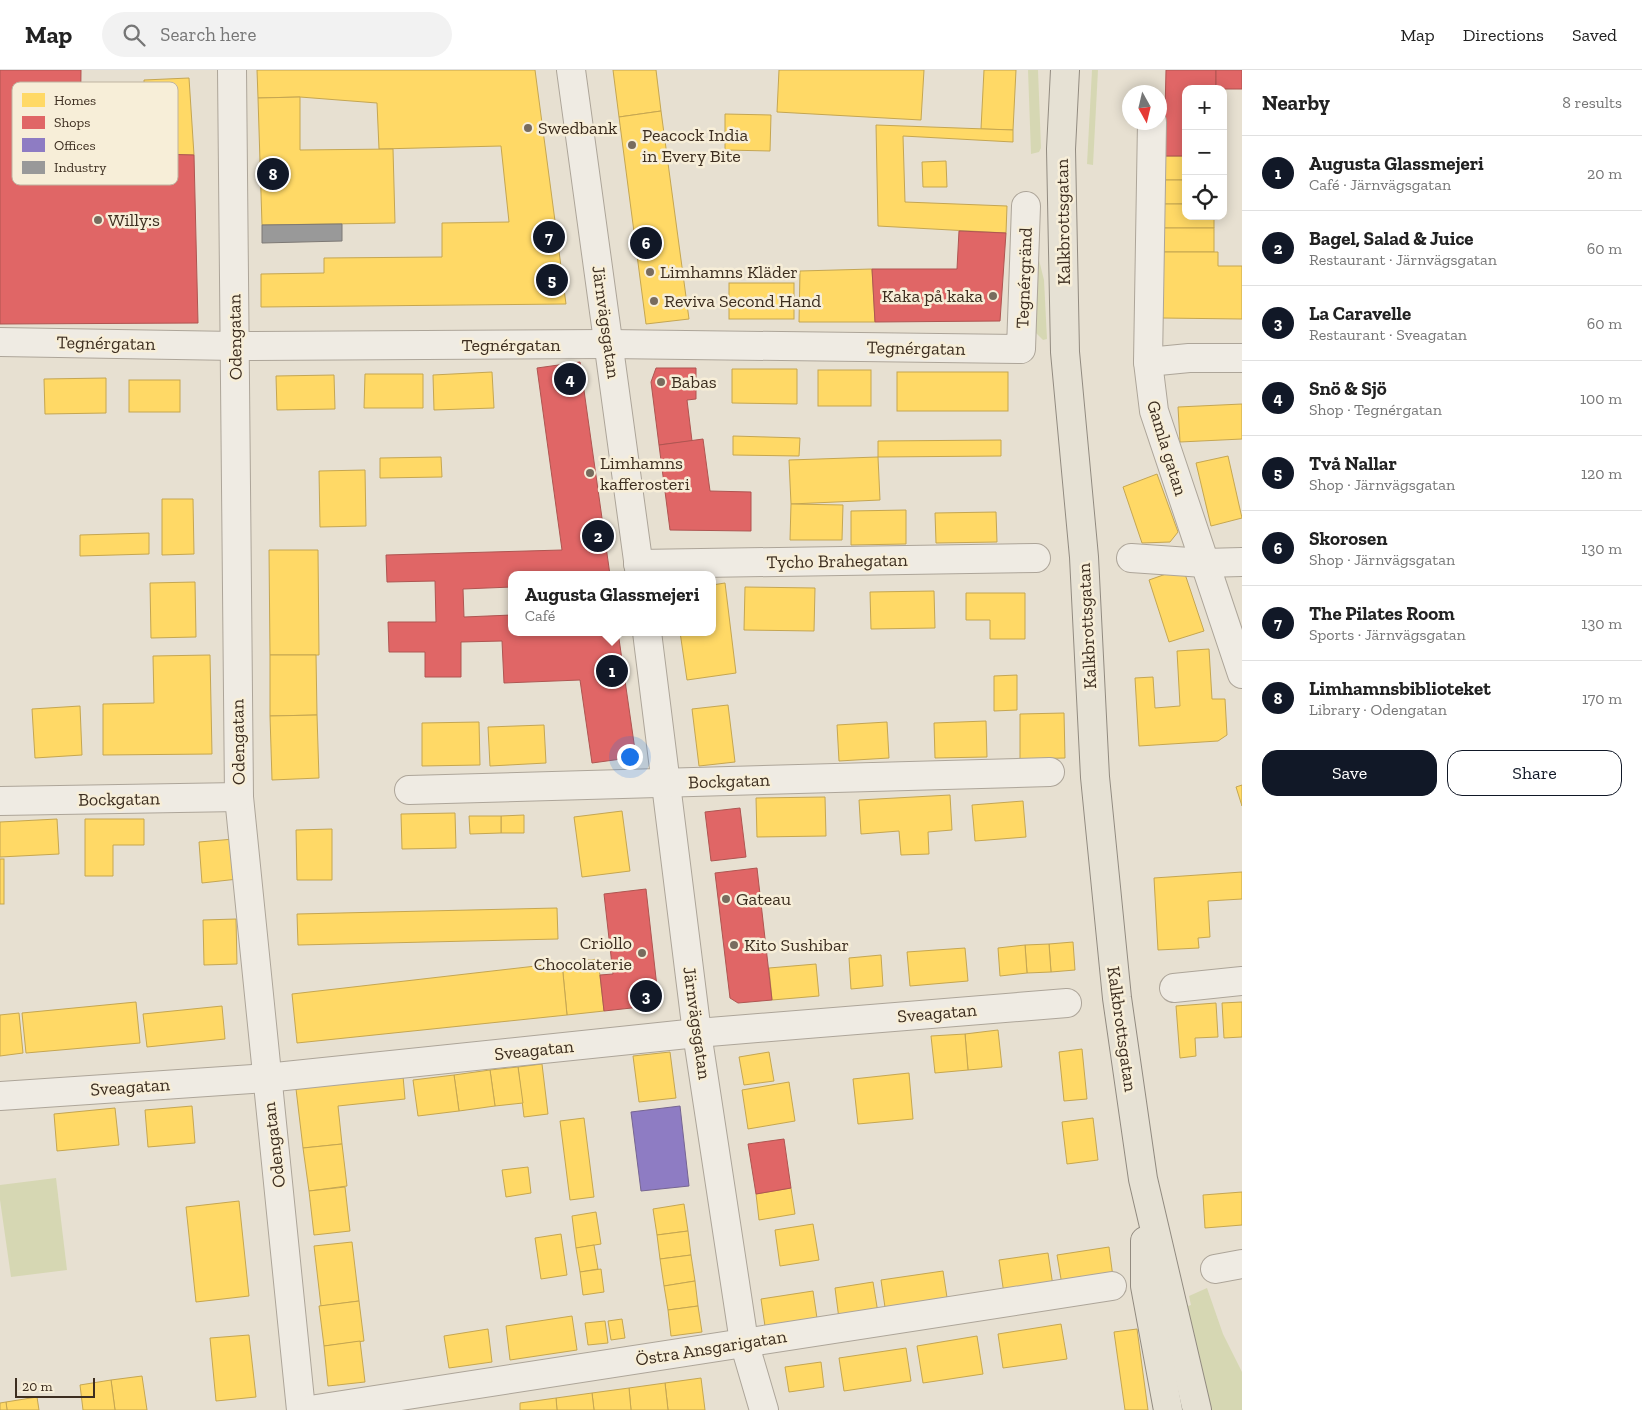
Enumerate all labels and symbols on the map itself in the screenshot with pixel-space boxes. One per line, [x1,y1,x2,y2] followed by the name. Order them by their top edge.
[12,82,178,185] legend
[1122,85,1167,130] north arrow
[54,92,96,109] text: Homes
[54,114,90,131] text: Shops
[538,117,618,139] place label: Swedbank
[522,122,534,134] marker: Swedbank
[642,124,748,167] place label: Peacock India in Every Bite
[54,137,96,154] text: Offices
[626,139,638,151] marker: Peacock India in Every Bite
[257,155,289,193] pin: 8
[1051,158,1075,285] street label: Kalkbrottsgatan
[54,159,107,176] text: Industry
[108,209,160,231] place label: Willy:s
[92,214,104,226] marker: Willy:s
[533,218,565,256] pin: 7
[630,224,662,262] pin: 6
[1011,227,1037,329] street label: Tegnérgränd
[536,261,568,299] pin: 5
[660,261,798,283] place label: Limhamns Kläder
[587,264,625,381] street label: Järnvägsgatan
[644,266,656,278] marker: Limhamns Kläder
[882,285,983,307] place label: Kaka på kaka
[664,290,821,312] place label: Reviva Second Hand
[987,290,999,302] marker: Kaka på kaka
[223,293,247,380] street label: Odengatan
[648,295,660,307] marker: Reviva Second Hand
[56,331,156,355] street label: Tegnérgatan
[462,334,561,356] street label: Tegnérgatan
[866,336,966,360] street label: Tegnérgatan
[554,360,586,398] pin: 4
[671,371,717,393] place label: Babas
[655,376,667,388] marker: Babas
[1142,398,1192,499] street label: Gamla gatan
[600,452,690,495] place label: Limhamns kafferosteri
[584,467,596,479] marker: Limhamns kafferosteri
[582,517,614,555] pin: 2
[766,549,909,573] street label: Tycho Brahegatan
[1073,562,1101,690] street label: Kalkbrottsgatan
[596,652,628,690] pin: 1
[226,698,250,785] street label: Odengatan
[617,744,643,770] your location
[688,769,771,793] street label: Bockgatan
[78,787,161,811] street label: Bockgatan
[736,888,791,910] place label: Gateau
[720,893,732,905] marker: Gateau
[534,932,632,975] place label: Criollo Chocolaterie
[744,934,849,956] place label: Kito Sushibar
[728,939,740,951] marker: Kito Sushibar
[636,947,648,959] marker: Criollo Chocolaterie
[678,965,716,1082] street label: Järnvägsgatan
[1102,965,1142,1094] street label: Kalkbrottsgatan
[630,977,662,1015] pin: 3
[896,999,978,1027] street label: Sveagatan
[493,1035,575,1065] street label: Sveagatan
[89,1073,171,1101] street label: Sveagatan
[258,1100,290,1189] street label: Odengatan
[634,1325,789,1371] street label: Östra Ansgarigatan
[15,1375,95,1398] scale bar

